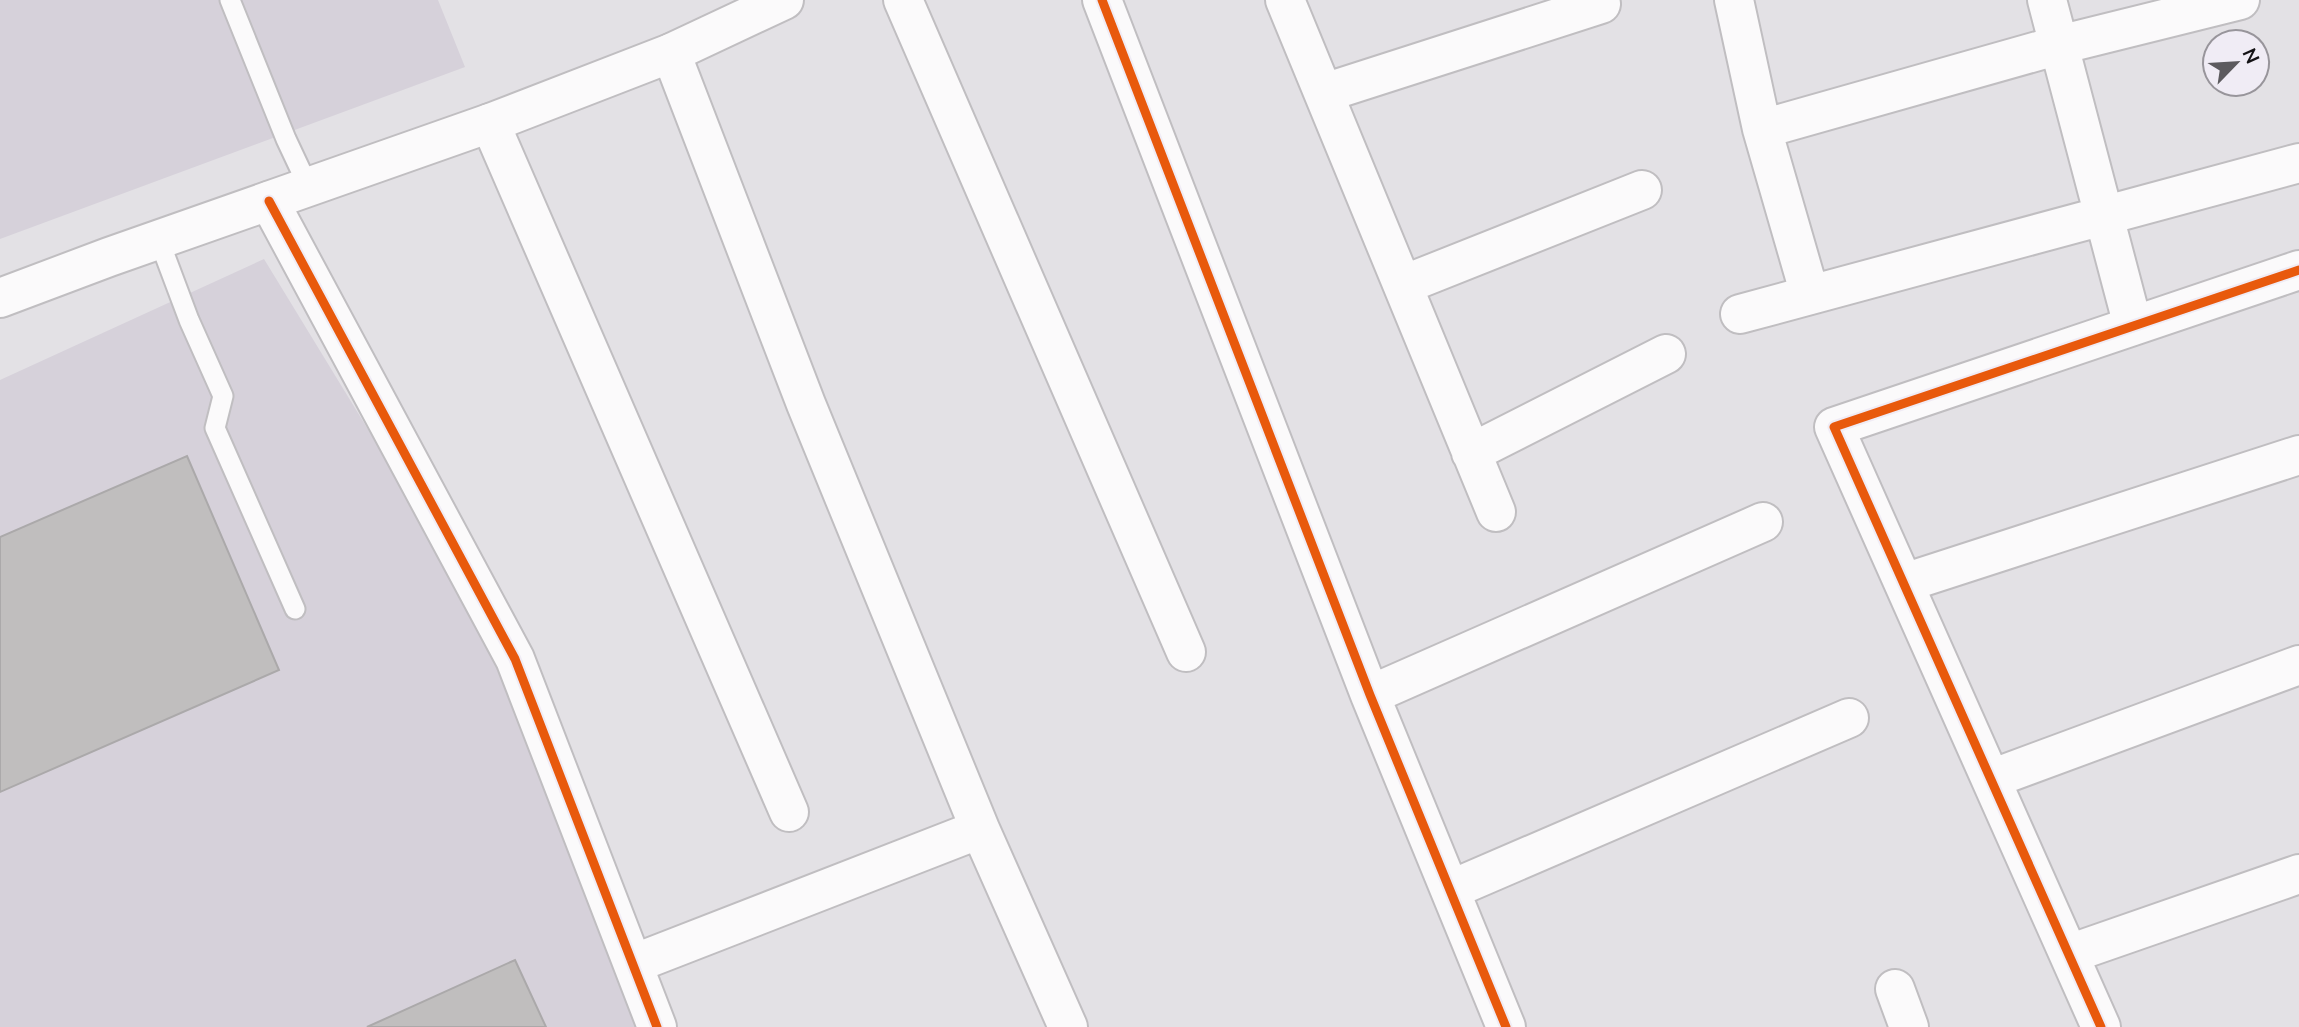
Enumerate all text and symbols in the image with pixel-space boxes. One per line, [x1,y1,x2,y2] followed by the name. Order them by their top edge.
[2201,28,2271,98] north arrow
[2236,44,2265,68] text: N

